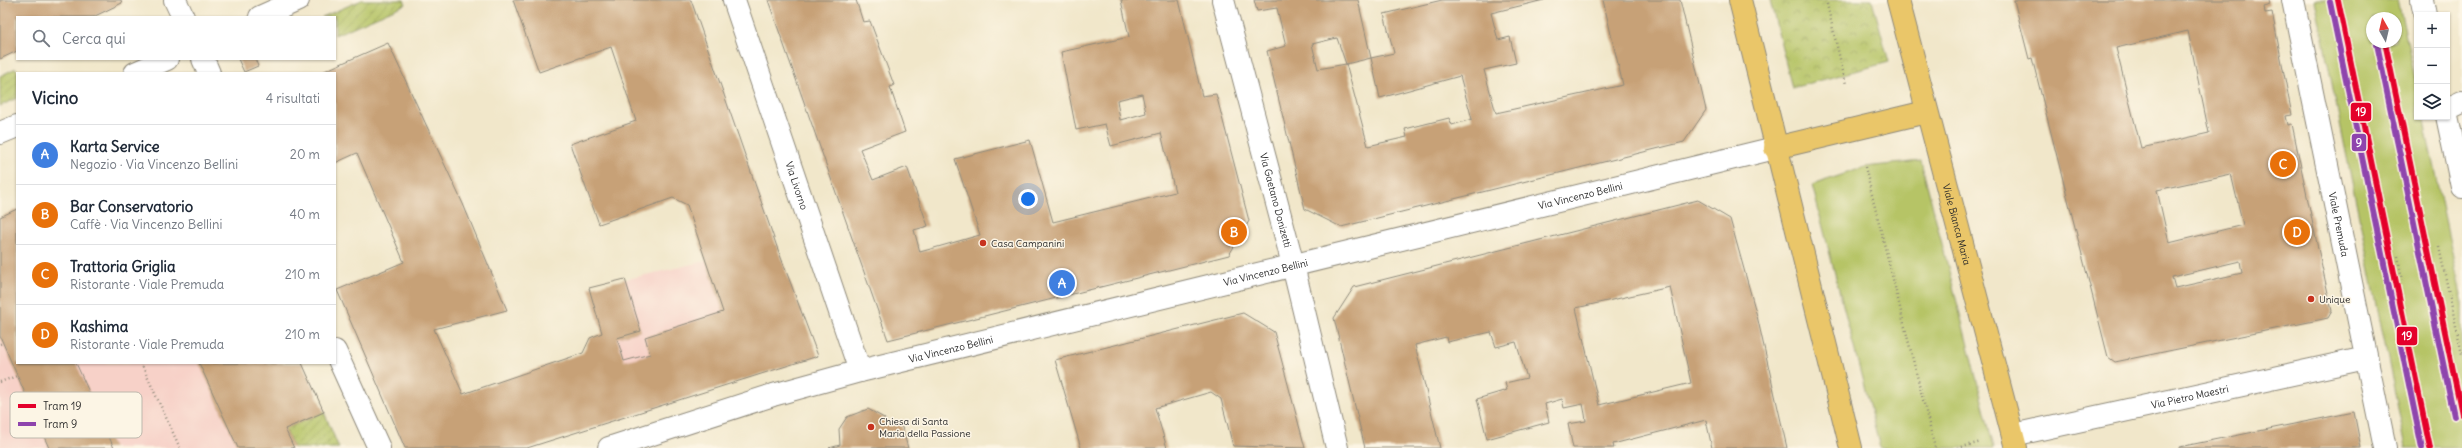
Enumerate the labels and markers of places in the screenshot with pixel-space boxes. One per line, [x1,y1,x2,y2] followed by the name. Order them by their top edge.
[2270,149,2296,179] pin: C
[1221,217,1247,247] pin: B
[2284,217,2310,247] pin: D
[991,237,1064,250] place label: Casa Campanini
[978,238,988,248] marker: Casa Campanini
[1049,268,1075,298] pin: A
[2319,293,2350,306] place label: Unique
[2306,294,2316,304] marker: Unique
[879,415,971,440] place label: Chiesa di Santa Maria della Passione
[866,422,876,432] marker: Chiesa di Santa Maria della Passione

